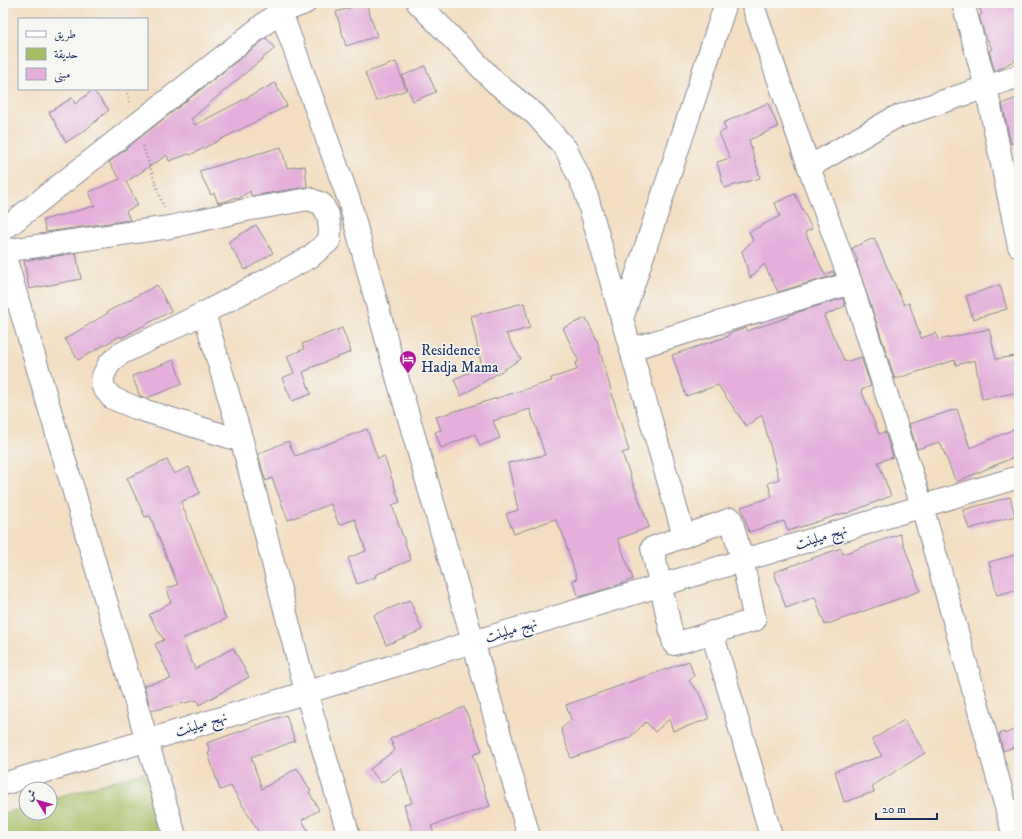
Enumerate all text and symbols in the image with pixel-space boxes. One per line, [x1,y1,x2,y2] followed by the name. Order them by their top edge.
[18,18,148,90] legend
[54,27,76,42] text: طريق
[54,47,78,62] text: حديقة
[54,67,70,83] text: مبنى
[421,341,499,377] place label: Residence Hadja Mama
[398,349,418,374] hotel icon: Residence Hadja Mama
[793,520,851,558] street label: نهج ميلينت
[483,613,541,651] street label: نهج ميلينت
[173,707,231,745] street label: نهج ميلينت
[18,781,58,821] north arrow
[22,787,40,804] text: ش
[876,795,937,821] scale bar
[882,802,906,817] text: 20 m

